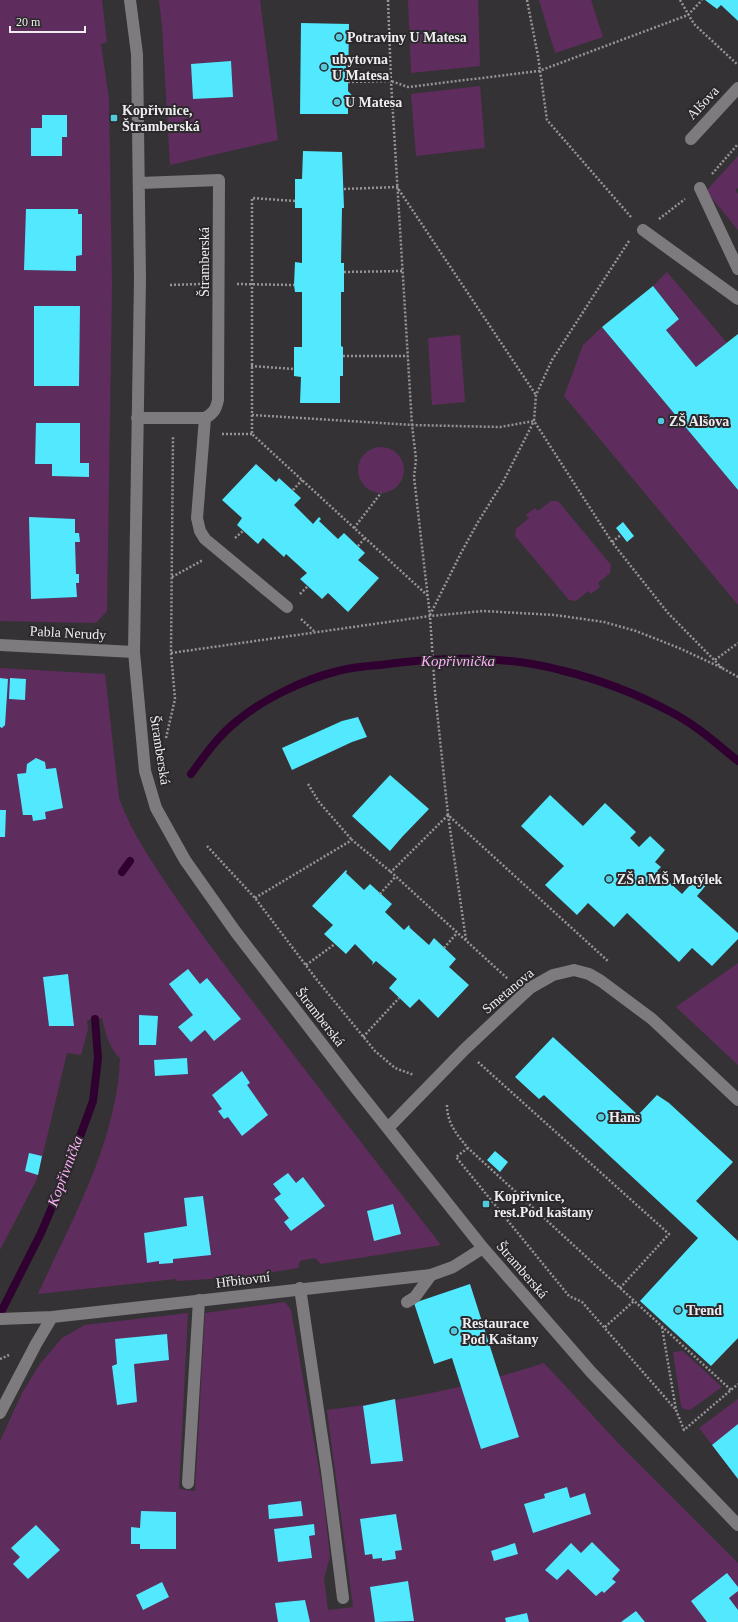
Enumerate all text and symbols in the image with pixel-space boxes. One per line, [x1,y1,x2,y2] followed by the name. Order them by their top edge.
[10,8,85,34] scale bar
[16,15,41,29] text: 20 m
[347,30,467,45] place label: Potraviny U Matesa
[334,32,344,42] marker: Potraviny U Matesa
[332,52,389,83] place label: ubytovna U Matesa
[319,62,329,72] marker: ubytovna U Matesa
[684,83,723,123] street label: Alšova
[345,95,402,110] place label: U Matesa
[332,97,342,107] marker: U Matesa
[122,103,200,134] place label: Kopřivnice, Štramberská
[109,113,119,123] marker: Kopřivnice, Štramberská
[196,226,212,297] street label: Štramberská
[669,413,729,429] place label: ZŠ Alšova
[656,416,666,426] marker: ZŠ Alšova
[29,624,107,642] street label: Pabla Nerudy
[420,653,495,669] water label: Kopřivnička
[147,714,174,787] street label: Štramberská
[617,871,723,887] place label: ZŠ a MŠ Motýlek
[604,874,614,884] marker: ZŠ a MŠ Motýlek
[479,965,537,1017] street label: Smetanova
[293,984,349,1050] street label: Štramberská
[609,1110,641,1125] place label: Hans
[596,1112,606,1122] marker: Hans
[44,1134,86,1209] water label: Kopřivnička
[494,1189,593,1220] place label: Kopřivnice, rest.Pod kaštany
[481,1199,491,1209] marker: Kopřivnice, rest.Pod kaštany
[493,1238,552,1302] street label: Štramberská
[215,1269,271,1291] street label: Hřbitovní
[686,1303,722,1318] place label: Trend
[673,1305,683,1315] marker: Trend
[462,1316,539,1347] place label: Restaurace Pod Kaštany
[449,1326,459,1336] marker: Restaurace Pod Kaštany

